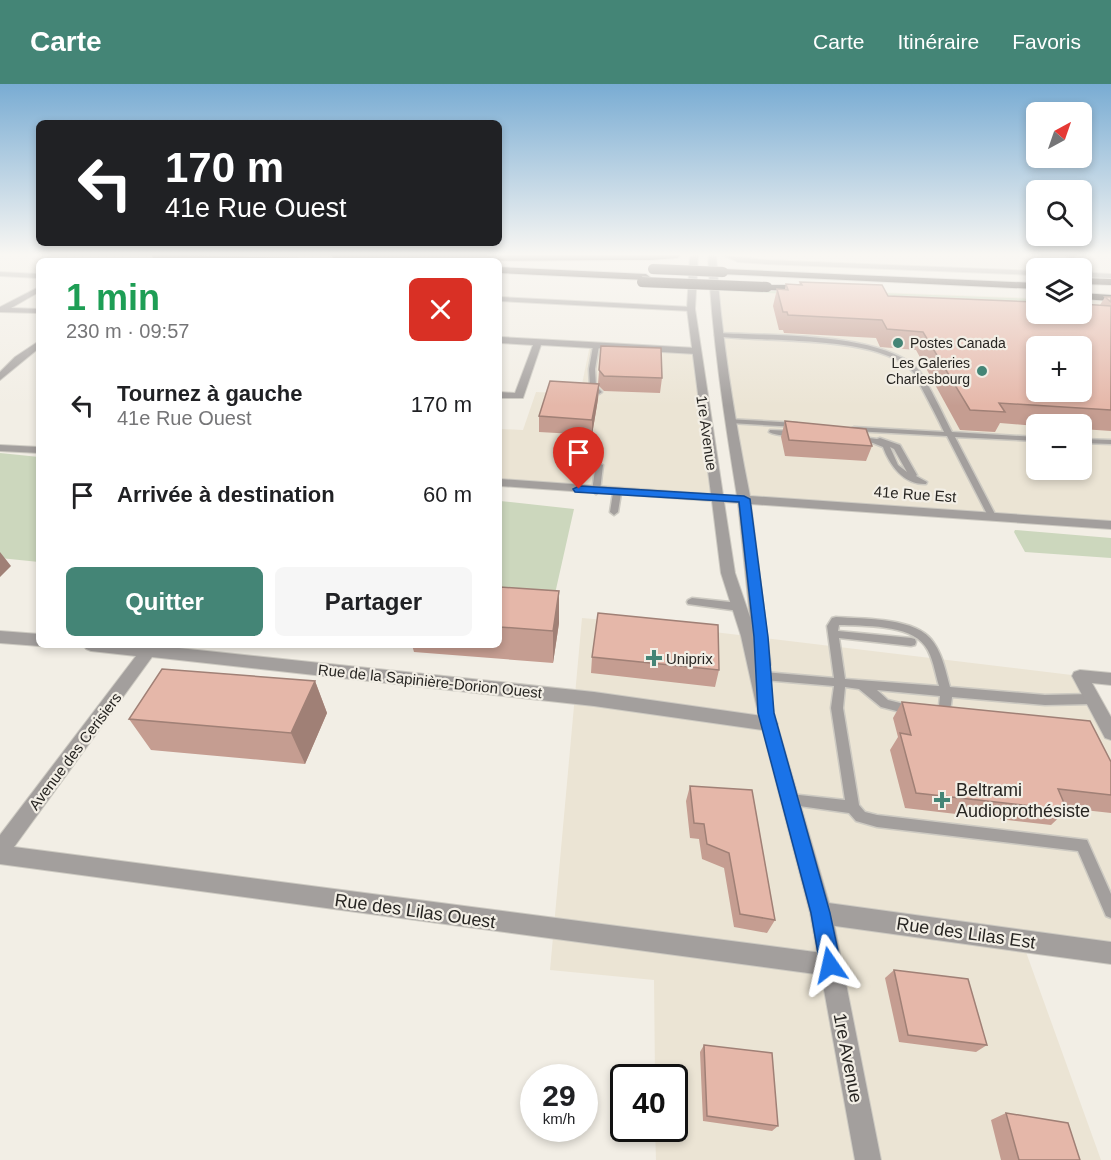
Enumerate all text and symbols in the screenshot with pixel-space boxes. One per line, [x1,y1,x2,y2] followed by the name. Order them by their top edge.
[30,26,102,57] text: Carte
[813,30,864,53] text: Carte
[897,30,979,53] text: Itinéraire
[1012,30,1081,53] text: Favoris
[1026,102,1092,168] north arrow
[1026,102,1092,480] map controls
[66,144,144,222] icon: left
[165,144,284,191] text: 170 m
[1026,180,1092,246] button: search
[165,193,347,223] text: 41e Rue Ouest
[1026,258,1092,324] button: layers
[66,277,160,318] text: 1 min
[409,278,472,341] button: close
[66,320,189,342] text: 230 m · 09:57
[910,335,1006,351] place label: Postes Canada
[891,336,905,350] marker: Postes Canada
[1026,336,1092,402] button: +
[886,355,970,387] place label: Les Galeries Charlesbourg
[975,364,989,378] marker: Les Galeries Charlesbourg
[117,381,302,406] text: Tournez à gauche
[66,389,99,422] icon: left
[411,392,472,417] text: 170 m
[693,394,721,472] street label: 1re Avenue
[117,407,252,429] text: 41e Rue Ouest
[1026,414,1092,480] button: −
[553,427,604,489] pin
[562,436,595,469] icon: arrive
[66,479,99,512] icon: arrive
[117,482,335,507] text: Arrivée à destination
[423,482,472,507] text: 60 m
[873,483,958,505] street label: 41e Rue Est
[66,567,263,636] button: Quitter
[275,567,472,636] button: Partager
[666,650,713,667] place label: Uniprix
[647,651,661,665] marker: Uniprix
[317,661,544,701] street label: Rue de la Sapinière-Dorion Ouest
[25,689,125,813] street label: Avenue des Cerisiers
[956,780,1090,821] place label: Beltrami Audioprothésiste
[933,791,951,809] marker: Beltrami Audioprothésiste
[333,890,497,932] street label: Rue des Lilas Ouest
[895,913,1037,953] street label: Rue des Lilas Est
[798,933,862,997] position arrow
[830,1012,866,1104] street label: 1re Avenue
[610,1064,688,1142] speed limit sign: 40
[542,1079,576,1112] text: 29
[543,1110,575,1127] text: km/h

